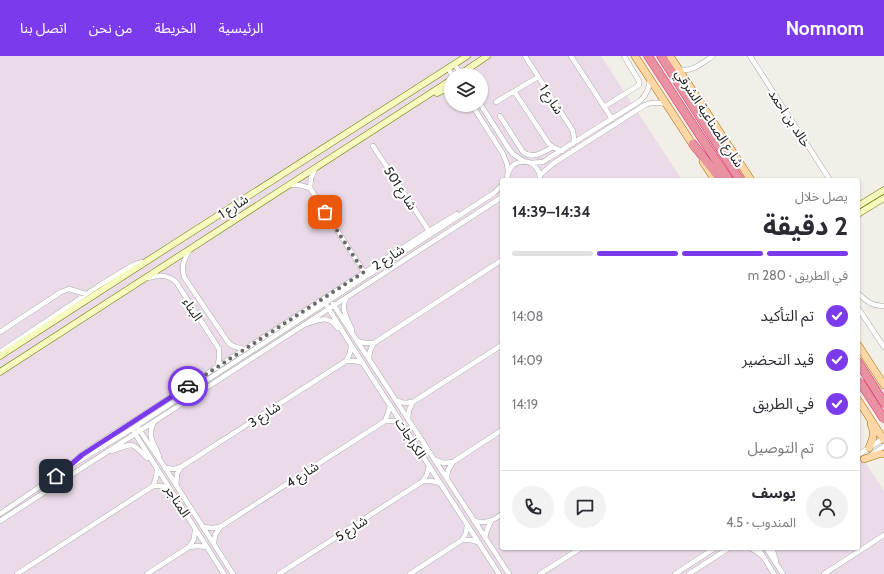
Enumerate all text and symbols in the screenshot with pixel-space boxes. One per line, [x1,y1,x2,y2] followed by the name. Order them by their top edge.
[786,17,864,40] text: Nomnom
[20,19,67,37] text: اتصل بنا
[89,19,132,37] text: من نحن
[154,19,196,37] text: الخريطة
[218,19,263,37] text: الرئيسية
[670,66,748,172] street label: شارع الصناعية الشرقي
[444,68,488,112] map controls
[444,68,488,112] button: layers
[534,81,568,119] street label: شارع 1
[765,86,815,151] street label: خالد بن احمد
[379,163,421,214] street label: شارع 501
[795,188,848,204] text: يصل خلال
[215,190,253,224] street label: شارع 1
[308,195,342,229] pin
[314,201,336,223] icon: bag
[512,203,591,221] text: 14:34–14:39
[763,210,848,242] text: 2 دقيقة
[369,241,409,276] street label: شارع 2
[748,267,848,283] text: في الطريق · 280 m
[179,294,206,324] street label: البناء
[826,305,848,327] icon: check
[761,307,814,325] text: تم التأكيد
[512,308,543,324] text: 14:08
[826,349,848,371] icon: check
[742,351,814,369] text: قيد التحضير
[512,352,543,368] text: 14:09
[168,366,208,406] courier
[177,375,199,397] icon: car
[826,393,848,415] icon: check
[753,395,814,413] text: في الطريق
[512,396,538,412] text: 14:19
[245,398,285,433] street label: شارع 3
[392,415,430,461] street label: الكراجات
[747,439,814,457] text: تم التوصيل
[283,458,323,493] street label: شارع 4
[39,459,73,493] pin
[45,465,67,487] icon: home
[161,481,194,520] street label: المناجر
[752,484,796,502] text: يوسف
[512,486,554,528] button: phone
[564,486,606,528] button: chat
[806,486,848,528] button: person
[332,512,372,547] street label: شارع 5
[726,514,796,530] text: المندوب · 4.5

